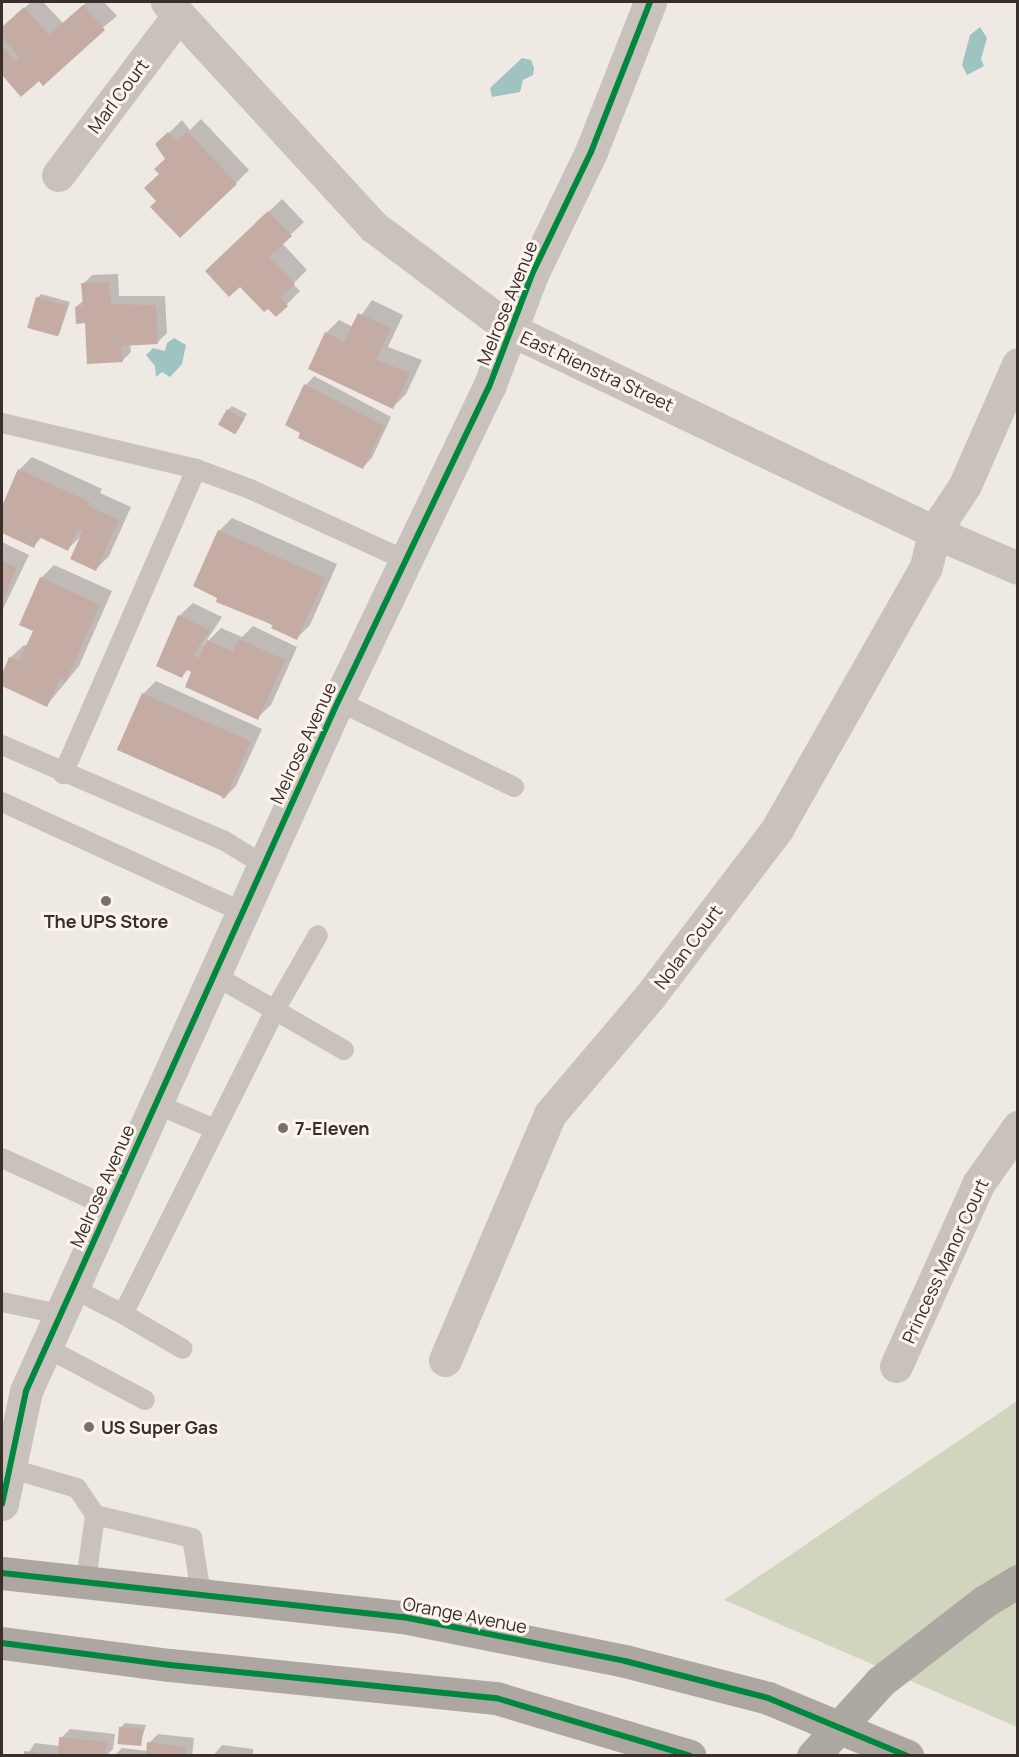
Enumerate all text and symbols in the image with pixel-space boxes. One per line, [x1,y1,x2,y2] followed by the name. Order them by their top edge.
[83,55,153,137] street label: Marl Court
[472,238,542,368] street label: Melrose Avenue
[517,326,677,416] street label: East Rienstra Street
[265,679,341,807] street label: Melrose Avenue
[99,894,113,908] marker: The UPS Store
[649,901,727,993] street label: Nolan Court
[44,910,168,932] place label: The UPS Store
[295,1117,370,1139] place label: 7-Eleven
[65,1121,139,1251] street label: Melrose Avenue
[276,1121,290,1135] marker: 7-Eleven
[897,1175,993,1347] street label: Princess Manor Court
[101,1416,218,1438] place label: US Super Gas
[82,1420,96,1434] marker: US Super Gas
[401,1592,529,1638] street label: Orange Avenue

